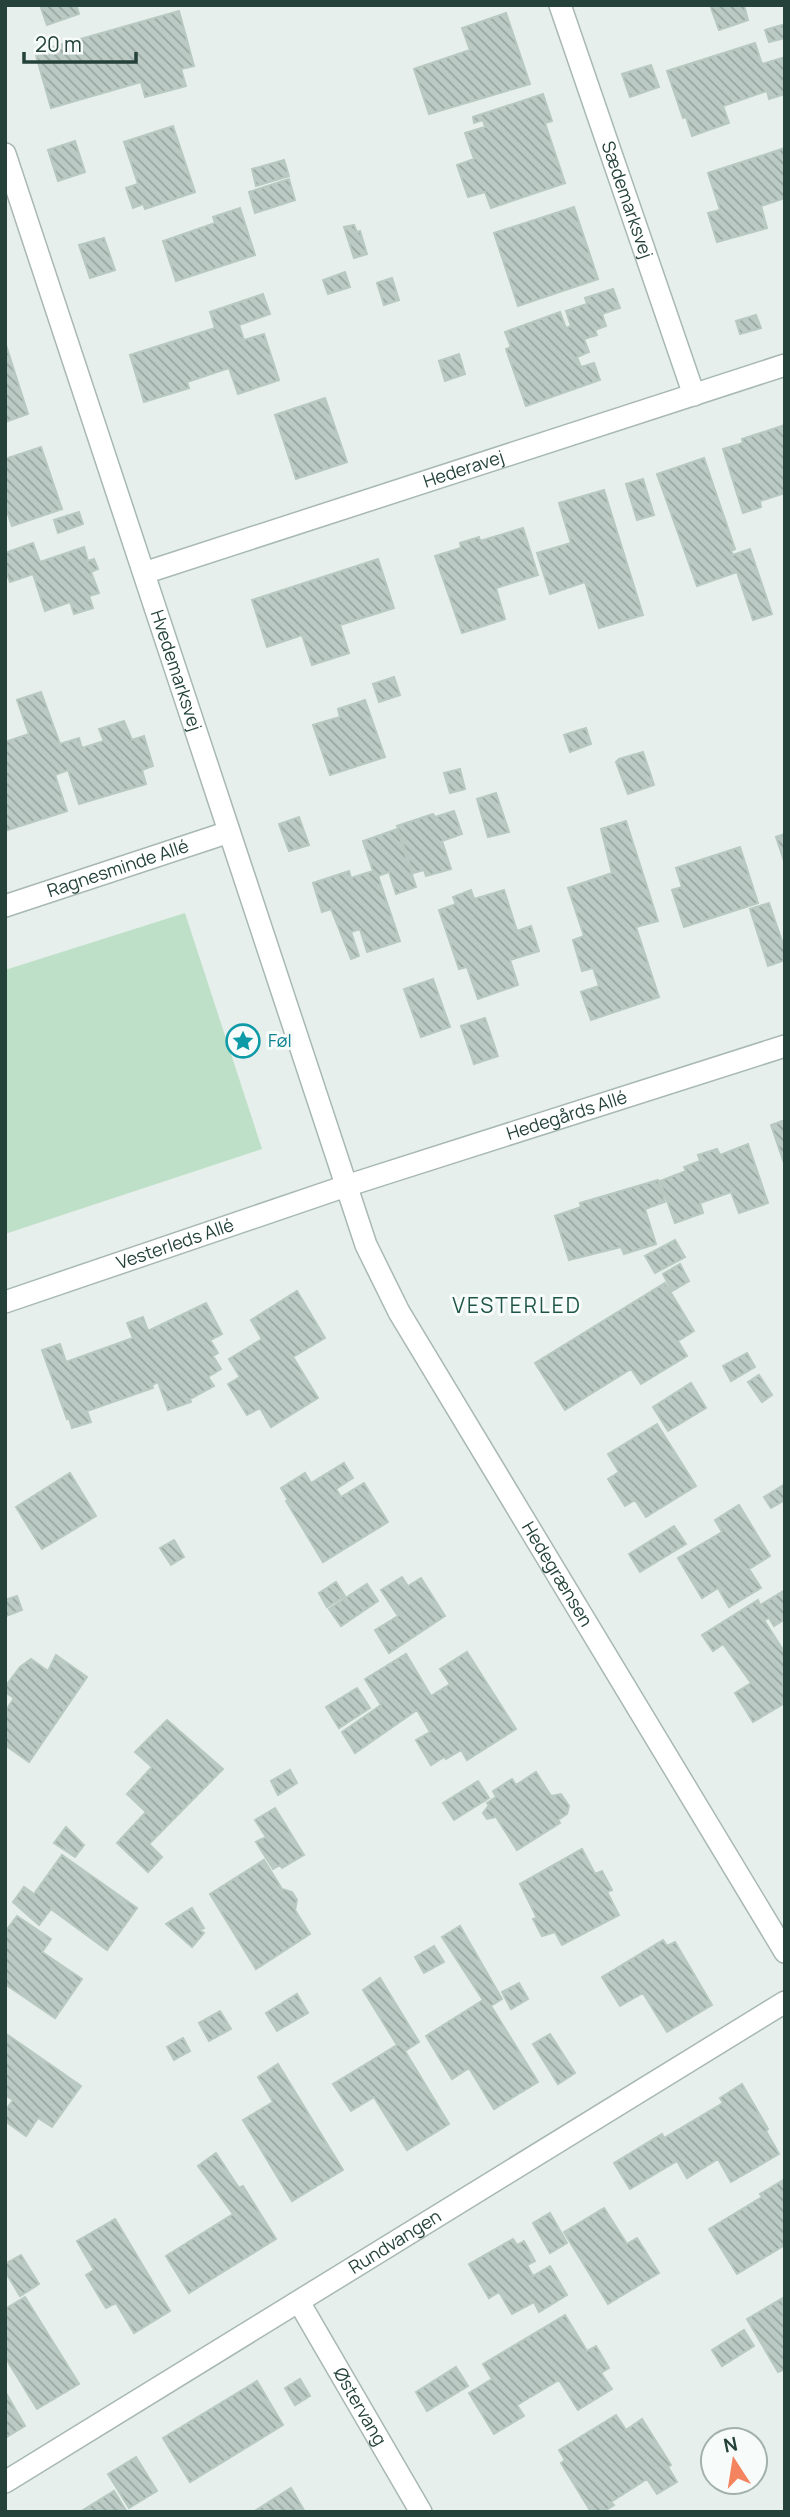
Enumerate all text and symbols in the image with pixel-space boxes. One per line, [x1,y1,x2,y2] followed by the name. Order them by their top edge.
[24,21,136,65] scale bar
[35,30,82,58] text: 20 m
[597,138,659,261] street label: Sædemarksvej
[420,444,507,493] street label: Hederavej
[146,607,208,734] street label: Hvedemarksvej
[44,833,192,902] street label: Ragnesminde Allé
[224,1022,262,1060] place icon: Føl
[268,1028,292,1052] place label: Føl
[503,1084,630,1145] street label: Hedegårds Allé
[113,1212,237,1274] street label: Vesterleds Allé
[452,1291,582,1319] district label: VESTERLED
[517,1517,599,1631] street label: Hedegrænsen
[344,2204,445,2279] street label: Rundvangen
[329,2363,393,2449] street label: Østervang
[699,2426,769,2496] north arrow
[721,2430,740,2459] text: N

